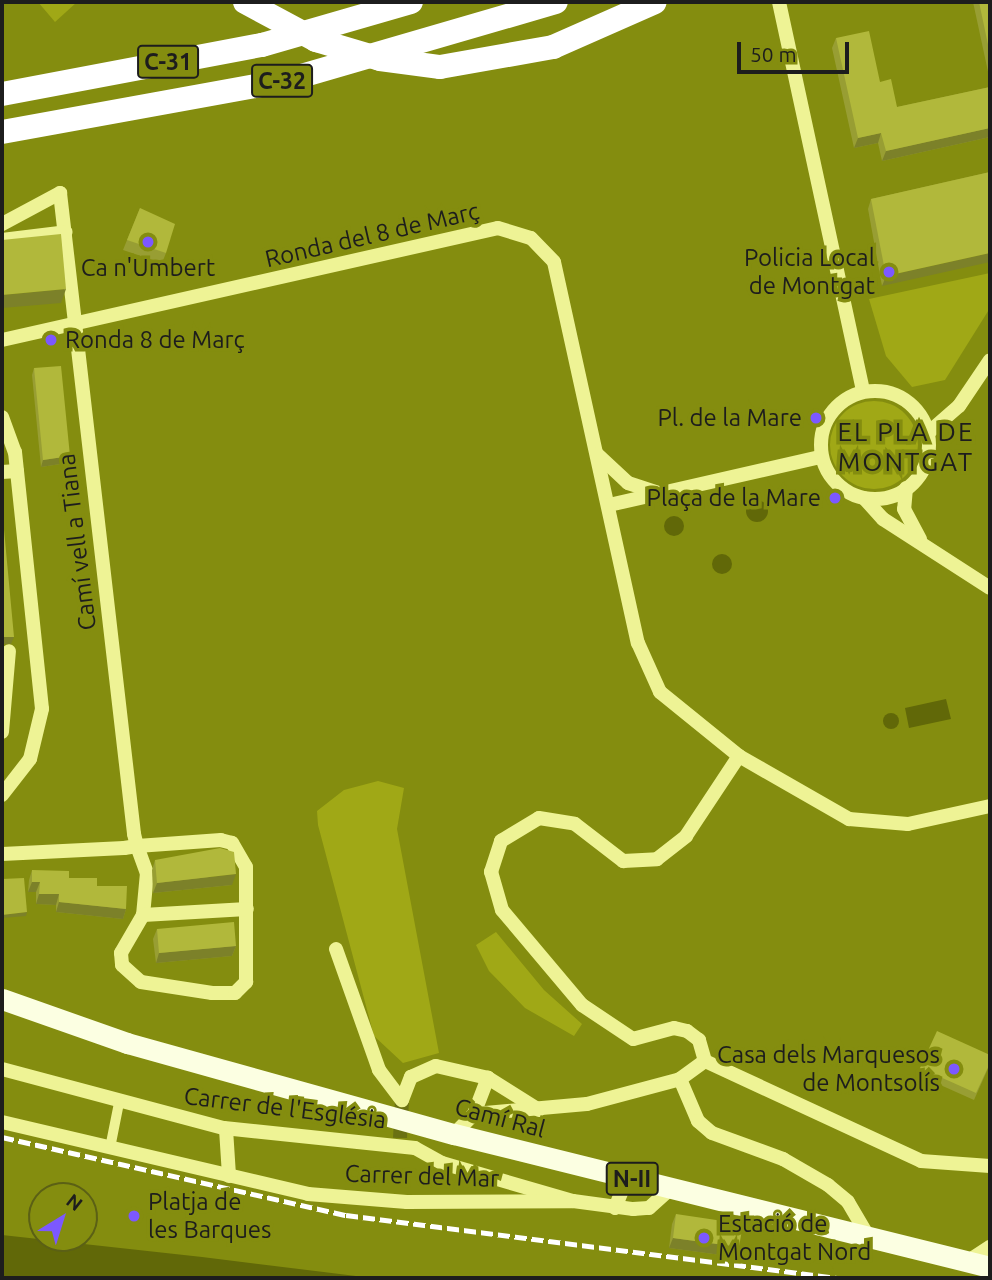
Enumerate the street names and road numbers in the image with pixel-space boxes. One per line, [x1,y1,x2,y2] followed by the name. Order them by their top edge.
[136,43,200,82] road number: C-31
[250,61,314,100] road number: C-32
[262,196,482,274] street label: Ronda del 8 de Març
[52,452,102,632] street label: Camí vell a Tiana
[182,1081,388,1135] street label: Carrer de l'Església
[452,1092,548,1144] street label: Camí Ral
[344,1159,500,1193] street label: Carrer del Mar
[604,1160,660,1198] road number: N-II

